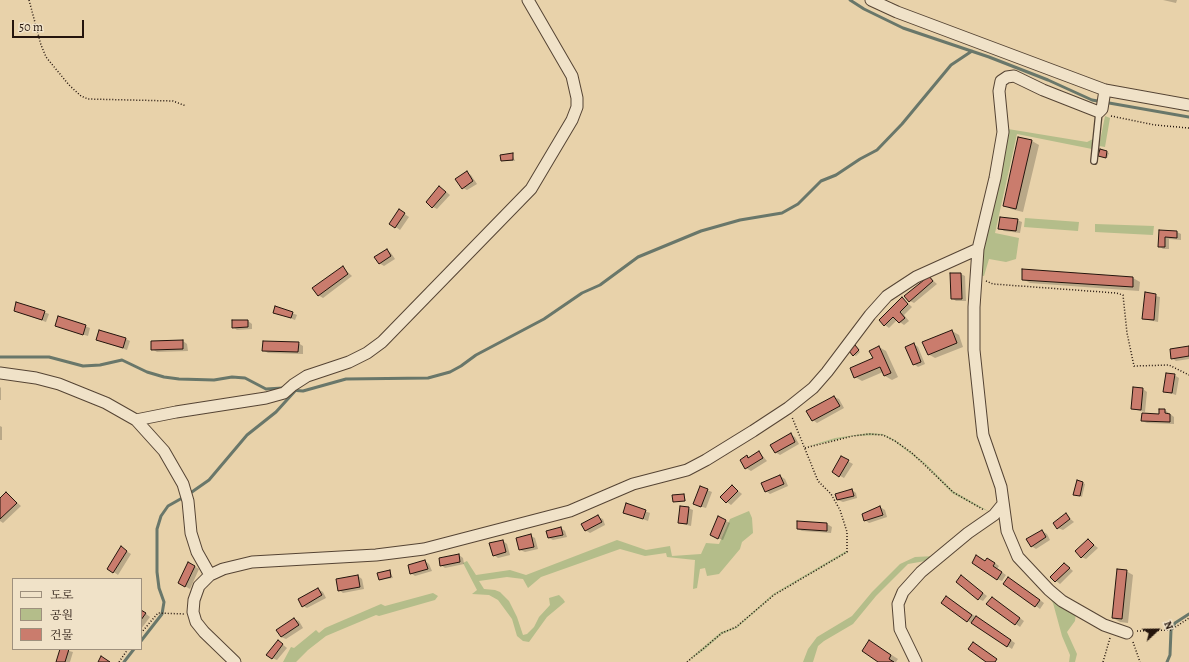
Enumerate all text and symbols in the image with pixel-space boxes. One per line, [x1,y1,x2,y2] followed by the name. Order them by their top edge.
[14,12,86,38] scale bar
[19,19,43,35] text: 50 m
[12,578,142,650] legend
[50,587,73,603] text: 도로
[50,607,73,623] text: 공원
[1137,610,1177,650] north arrow
[1160,619,1177,632] text: N
[50,627,73,643] text: 건물

